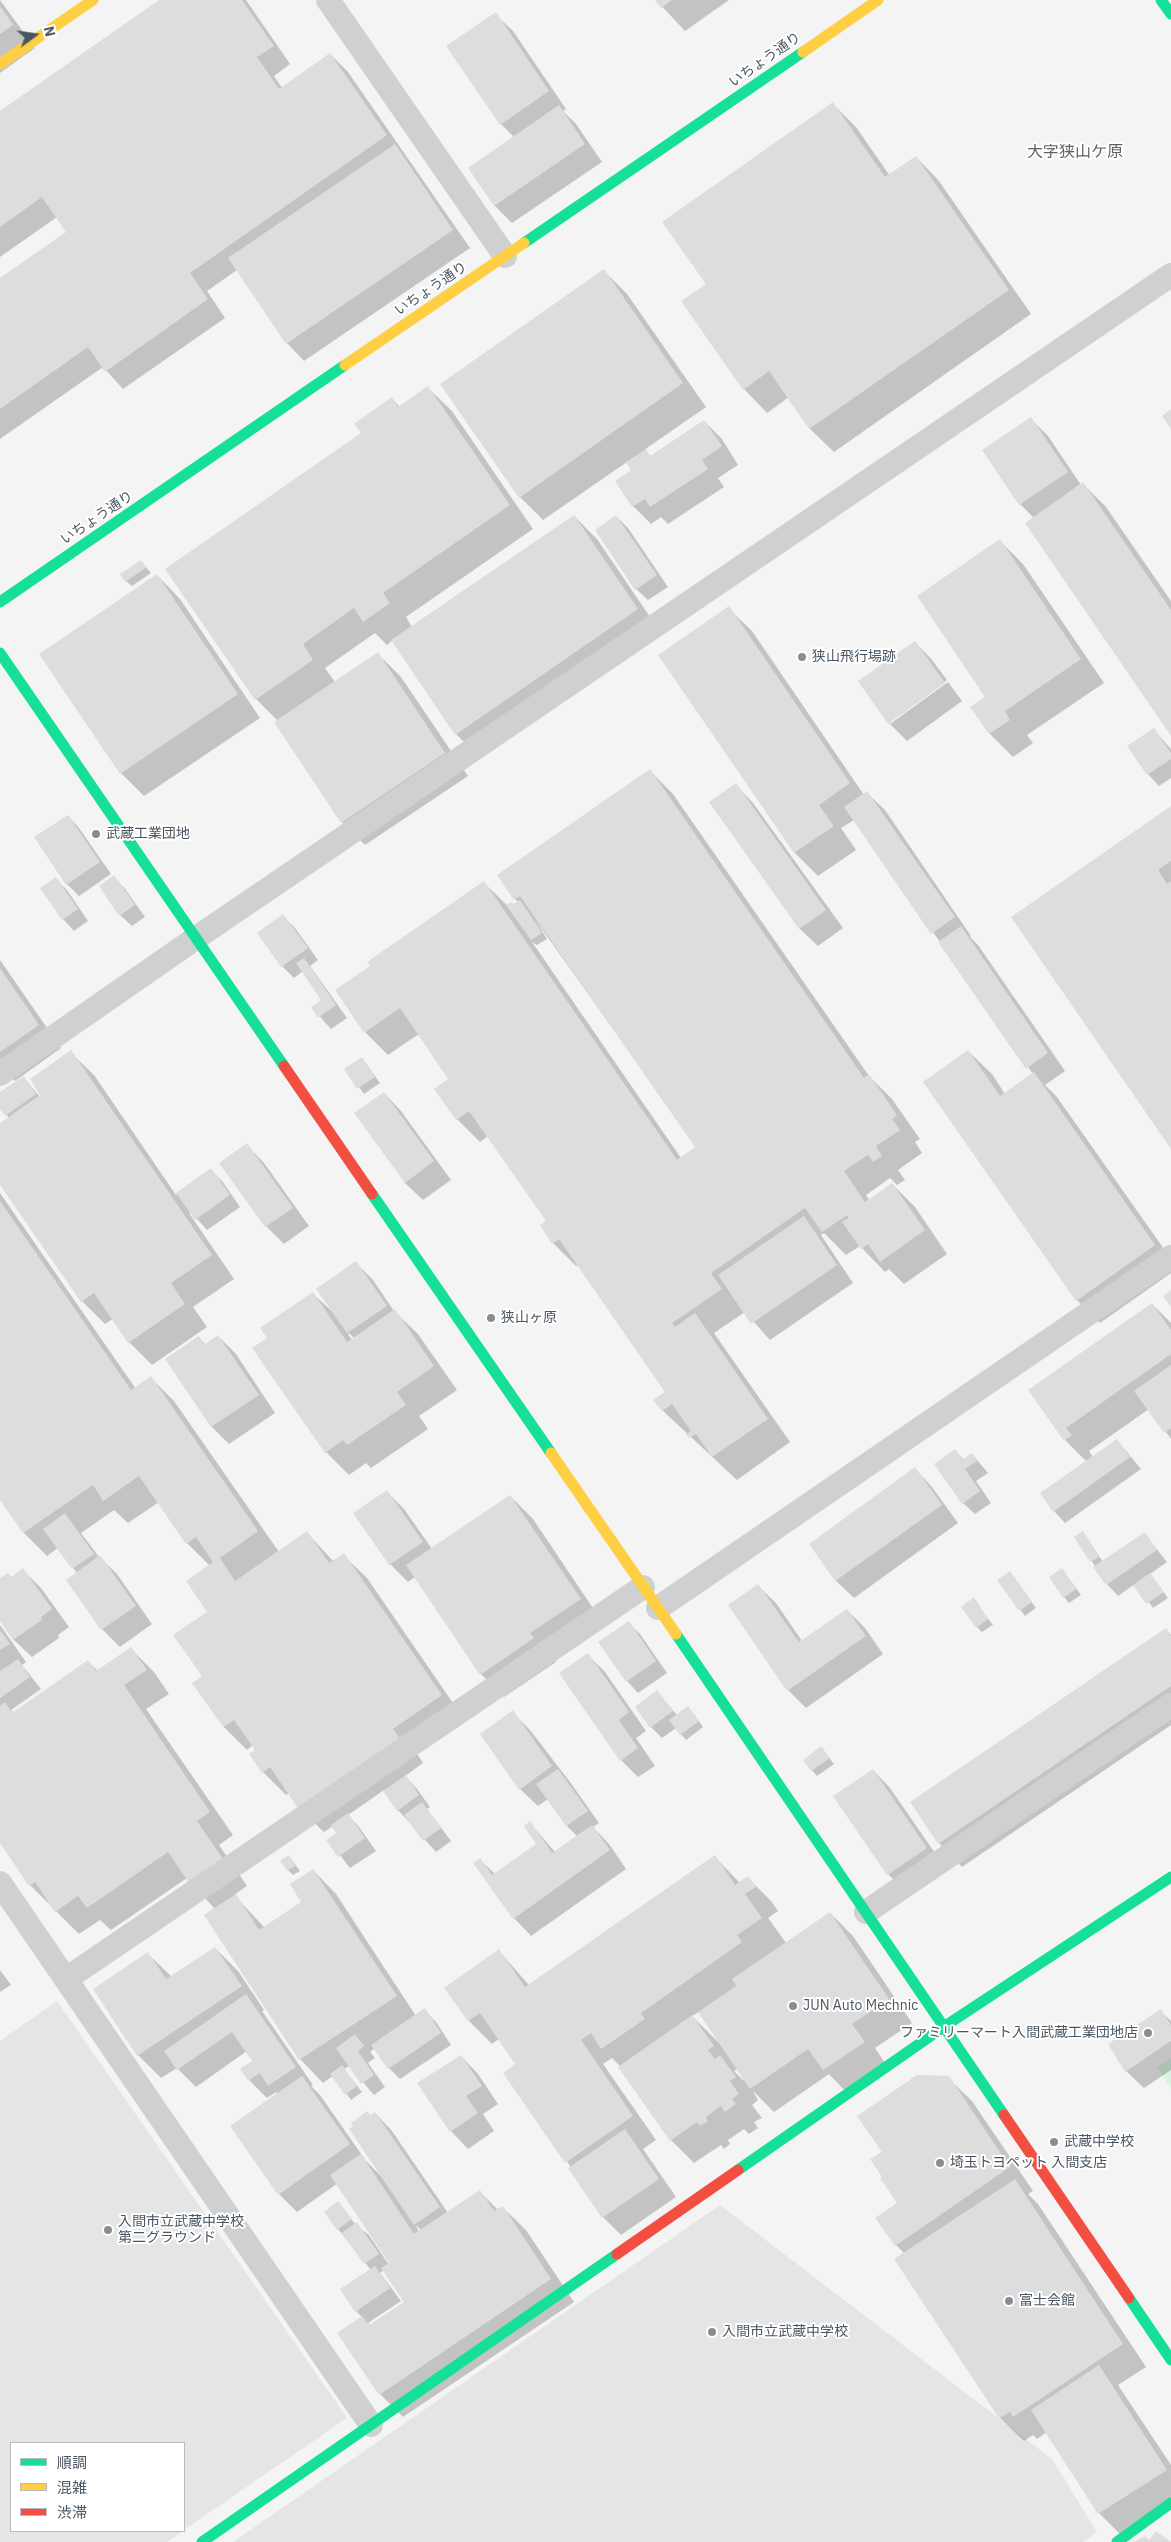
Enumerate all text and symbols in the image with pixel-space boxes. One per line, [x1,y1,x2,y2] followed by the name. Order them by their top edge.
[10,10,60,60] north arrow
[40,24,60,38] text: N
[726,29,804,91] street label: いちょう通り
[1027,142,1123,162] district label: 大字狭山ケ原
[391,259,471,319] street label: いちょう通り
[57,488,137,548] street label: いちょう通り
[812,649,896,665] place label: 狭山飛行場跡
[796,651,808,663] marker: 狭山飛行場跡
[106,826,190,842] place label: 武蔵工業団地
[90,828,102,840] marker: 武蔵工業団地
[501,1310,557,1326] place label: 狭山ヶ原
[485,1312,497,1324] marker: 狭山ヶ原
[803,1998,918,2014] place label: JUN Auto Mechnic
[787,2000,799,2012] marker: JUN Auto Mechnic
[900,2025,1138,2041] place label: ファミリーマート入間武蔵工業団地店
[1142,2027,1154,2039] marker: ファミリーマート入間武蔵工業団地店
[1064,2134,1134,2150] place label: 武蔵中学校
[1048,2136,1060,2148] marker: 武蔵中学校
[950,2155,1107,2171] place label: 埼玉トヨペット 入間支店
[934,2157,946,2169] marker: 埼玉トヨペット 入間支店
[118,2214,244,2246] place label: 入間市立武蔵中学校 第二グラウンド
[102,2224,114,2236] marker: 入間市立武蔵中学校 第二グラウンド
[1019,2293,1075,2309] place label: 富士会館
[1003,2295,1015,2307] marker: 富士会館
[722,2324,848,2340] place label: 入間市立武蔵中学校
[706,2326,718,2338] marker: 入間市立武蔵中学校
[10,2442,185,2532] legend
[57,2453,87,2472] text: 順調
[57,2478,87,2497] text: 混雑
[57,2503,87,2522] text: 渋滞

